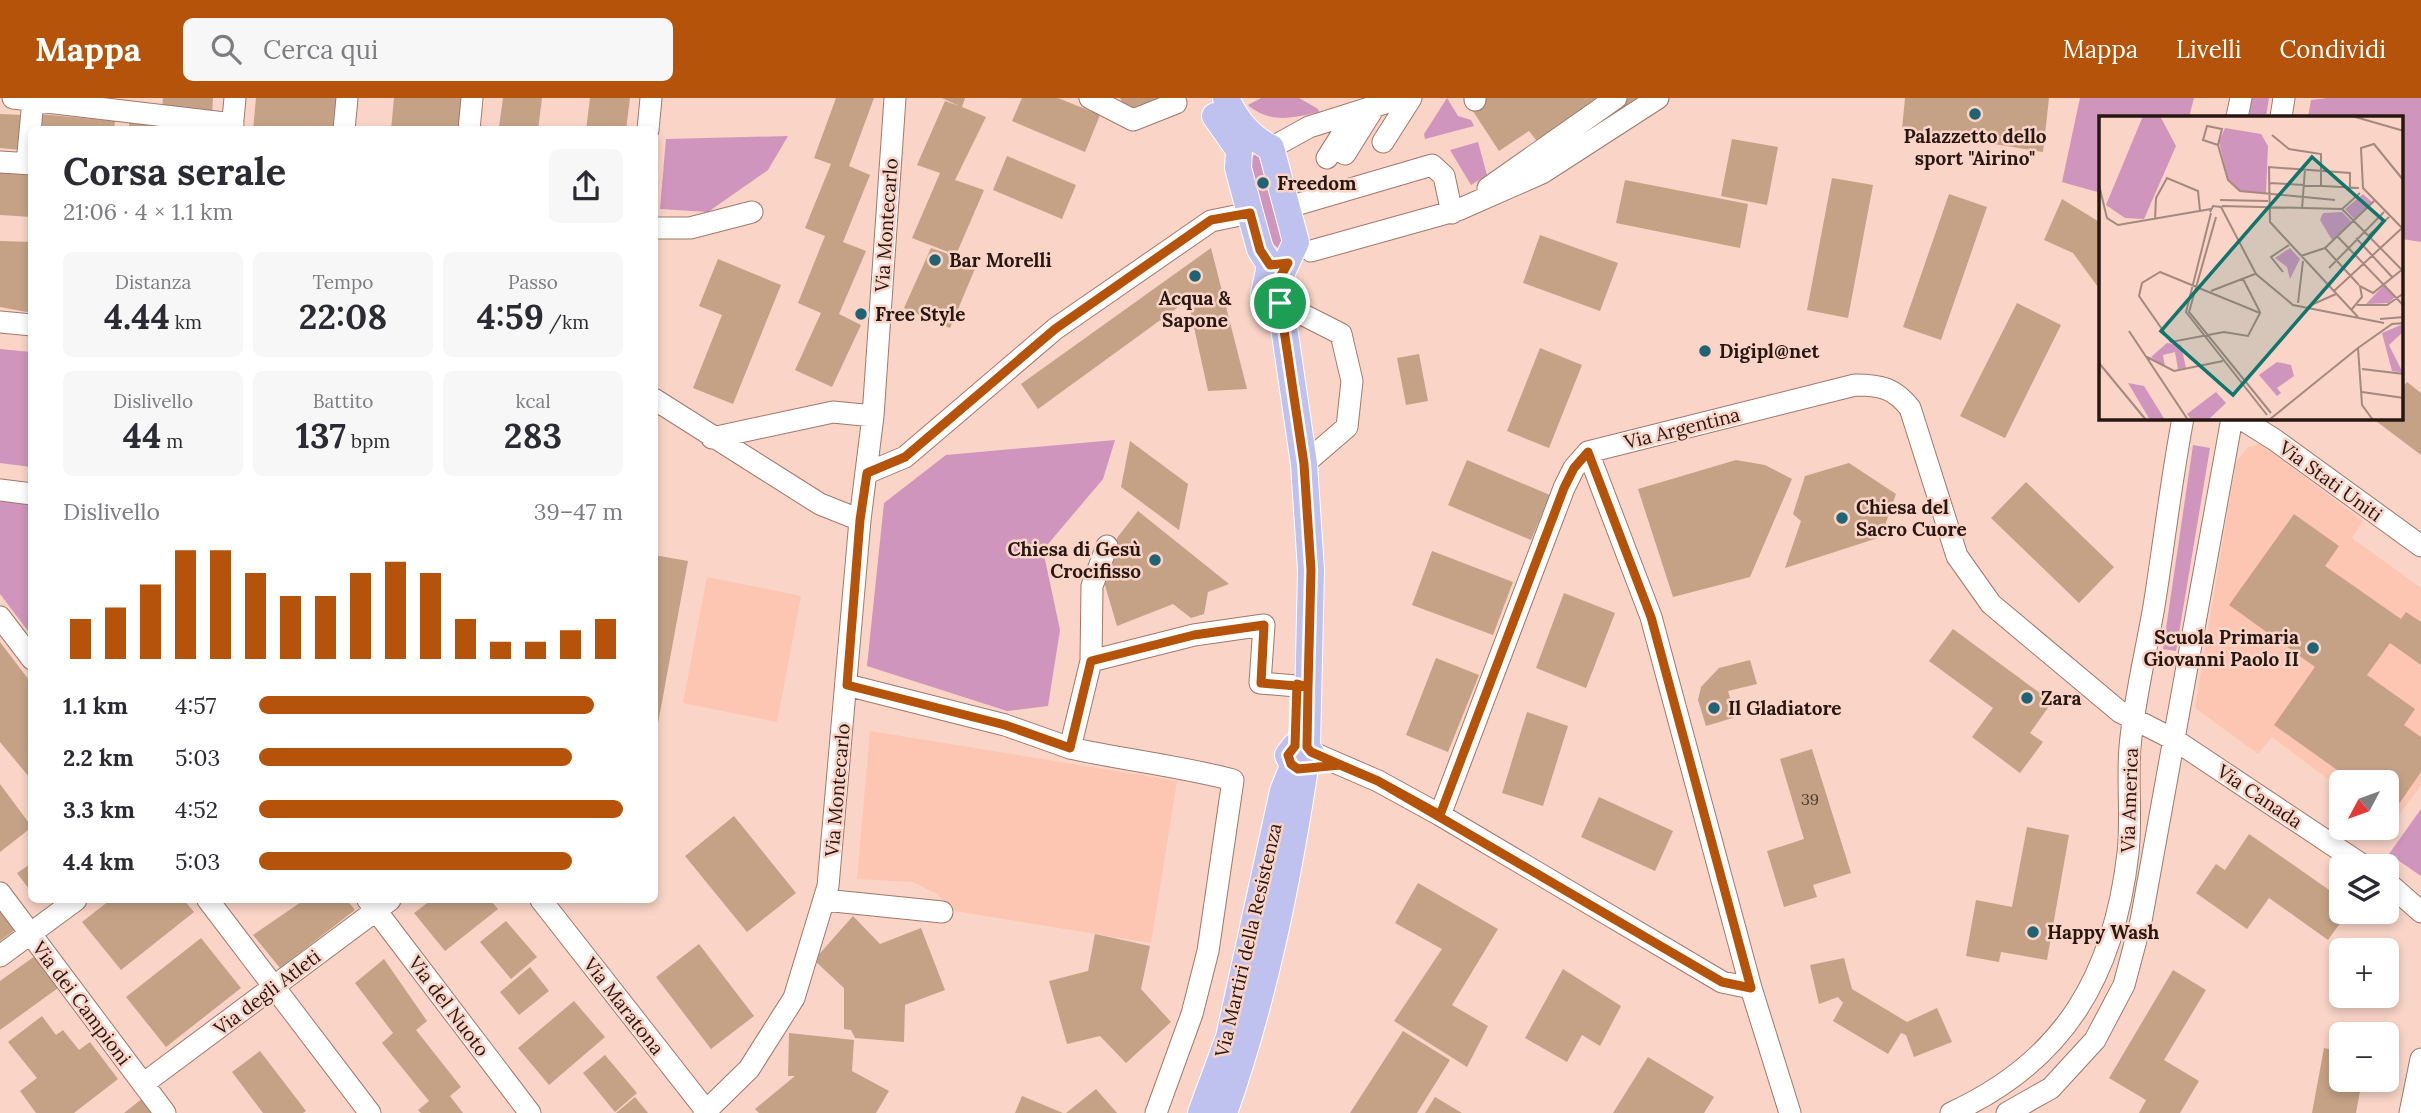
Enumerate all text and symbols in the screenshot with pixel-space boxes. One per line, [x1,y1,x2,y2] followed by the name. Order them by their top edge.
[183,18,673,81] search box
[35,28,141,70] text: Mappa
[207,30,245,68] icon: search
[263,33,378,66] text: Cerca qui
[2063,34,2138,65] text: Mappa
[2176,34,2242,65] text: Livelli
[2280,34,2386,65] text: Condividi
[1967,106,1983,122] marker: Palazzetto dello sport "Airino"
[2099,116,2404,420] inset map
[1903,124,2047,170] place label: Palazzetto dello sport "Airino"
[63,147,286,195] text: Corsa serale
[549,149,623,223] button: share
[869,157,903,294] street label: Via Montecarlo
[1277,171,1357,195] place label: Freedom
[1255,175,1271,191] marker: Freedom
[63,197,233,226] text: 21:06 · 4 × 1.1 km
[949,248,1052,272] place label: Bar Morelli
[927,252,943,268] marker: Bar Morelli
[1187,268,1203,284] marker: Acqua & Sapone
[115,270,191,294] text: Distanza
[313,270,373,294] text: Tempo
[508,270,558,294] text: Passo
[1250,273,1310,333] pin
[1261,284,1299,322] icon: arrive
[1159,286,1232,332] place label: Acqua & Sapone
[104,294,170,339] text: 4.44
[299,294,387,339] text: 22:08
[477,294,544,339] text: 4:59
[875,302,966,326] place label: Free Style
[853,306,869,322] marker: Free Style
[170,310,202,334] text: km
[544,310,589,334] text: /km
[1719,339,1820,363] place label: Digipl@net
[1697,343,1713,359] marker: Digipl@net
[113,389,193,413] text: Dislivello
[313,389,373,413] text: Battito
[515,389,551,413] text: kcal
[1621,402,1743,454] street label: Via Argentina
[123,413,161,458] text: 44
[296,413,346,458] text: 137
[504,413,562,458] text: 283
[161,429,183,453] text: m
[346,429,390,453] text: bpm
[2274,435,2387,527] street label: Via Stati Uniti
[1856,495,1967,541] place label: Chiesa del Sacro Cuore
[63,497,160,526] text: Dislivello
[534,497,623,526] text: 39–47 m
[1834,510,1850,526] marker: Chiesa del Sacro Cuore
[1007,537,1141,583] place label: Chiesa di Gesù Crocifisso
[1147,552,1163,568] marker: Chiesa di Gesù Crocifisso
[2143,625,2299,671] place label: Scuola Primaria Giovanni Paolo II
[2305,640,2321,656] marker: Scuola Primaria Giovanni Paolo II
[2041,686,2081,710] place label: Zara
[2019,690,2035,706] marker: Zara
[63,691,128,720] text: 1.1 km
[175,691,216,720] text: 4:57
[1728,696,1842,720] place label: Il Gladiatore
[1706,700,1722,716] marker: Il Gladiatore
[819,722,855,859] street label: Via Montecarlo
[63,743,134,772] text: 2.2 km
[175,743,220,772] text: 5:03
[2115,747,2143,854] street label: Via America
[2212,758,2307,833] street label: Via Canada
[2329,770,2399,840] north arrow
[2329,770,2399,1092] map controls
[1801,789,1819,809] house number: 39
[63,795,135,824] text: 3.3 km
[175,795,218,824] text: 4:52
[1209,820,1287,1060] street label: Via Martiri della Resistenza
[63,847,134,876] text: 4.4 km
[175,847,220,876] text: 5:03
[2329,854,2399,924] button: layers
[2047,920,2159,944] place label: Happy Wash
[2025,924,2041,940] marker: Happy Wash
[27,935,136,1070] street label: Via dei Campioni
[2329,938,2399,1008] button: +
[208,944,325,1041] street label: Via degli Atleti
[403,950,495,1061] street label: Via del Nuoto
[578,952,670,1060] street label: Via Maratona
[2329,1022,2399,1092] button: −

